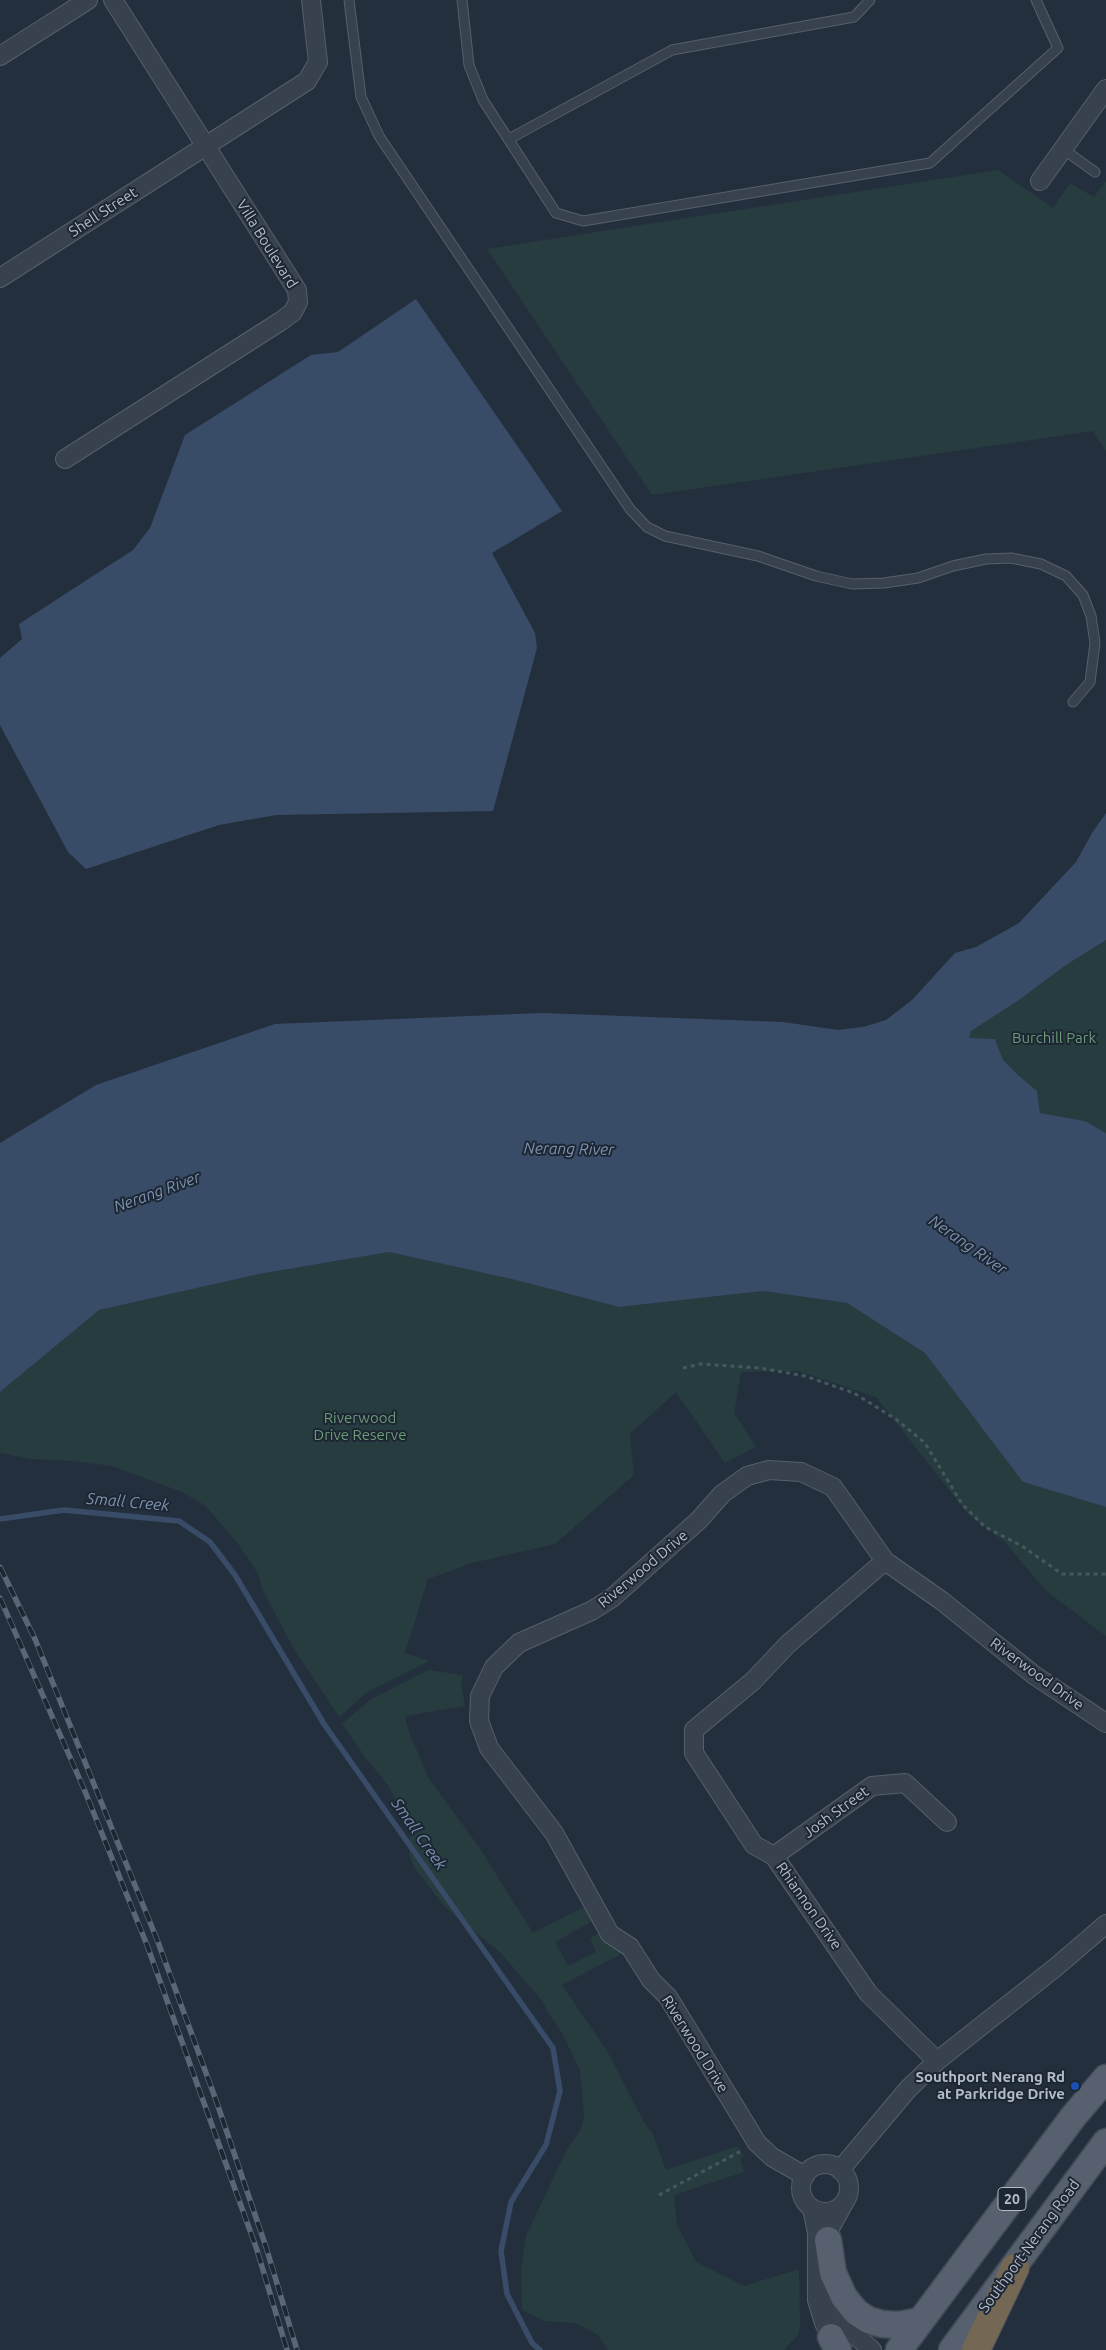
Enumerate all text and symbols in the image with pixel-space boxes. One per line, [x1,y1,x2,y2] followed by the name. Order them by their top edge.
[65,183,141,241] street label: Shell Street
[233,196,301,292] street label: Villa Boulevard
[1012,1029,1096,1047] park label: Burchill Park
[524,1139,614,1159] water label: Nerang River
[111,1167,203,1217] water label: Nerang River
[925,1211,1011,1279] water label: Nerang River
[314,1409,406,1444] park label: Riverwood Drive Reserve
[86,1489,170,1515] water label: Small Creek
[595,1526,691,1612] street label: Riverwood Drive
[987,1634,1087,1714] street label: Riverwood Drive
[800,1782,872,1842] street label: Josh Street
[387,1794,451,1874] water label: Small Creek
[772,1859,846,1953] street label: Rhiannon Drive
[658,1992,732,2096] street label: Riverwood Drive
[916,2068,1065,2103] place label: Southport Nerang Rd at Parkridge Drive
[1069,2080,1081,2092] marker: Southport Nerang Rd at Parkridge Drive
[975,2176,1083,2316] street label: Southport-Nerang Road
[998,2188,1026,2210] road number: 20

